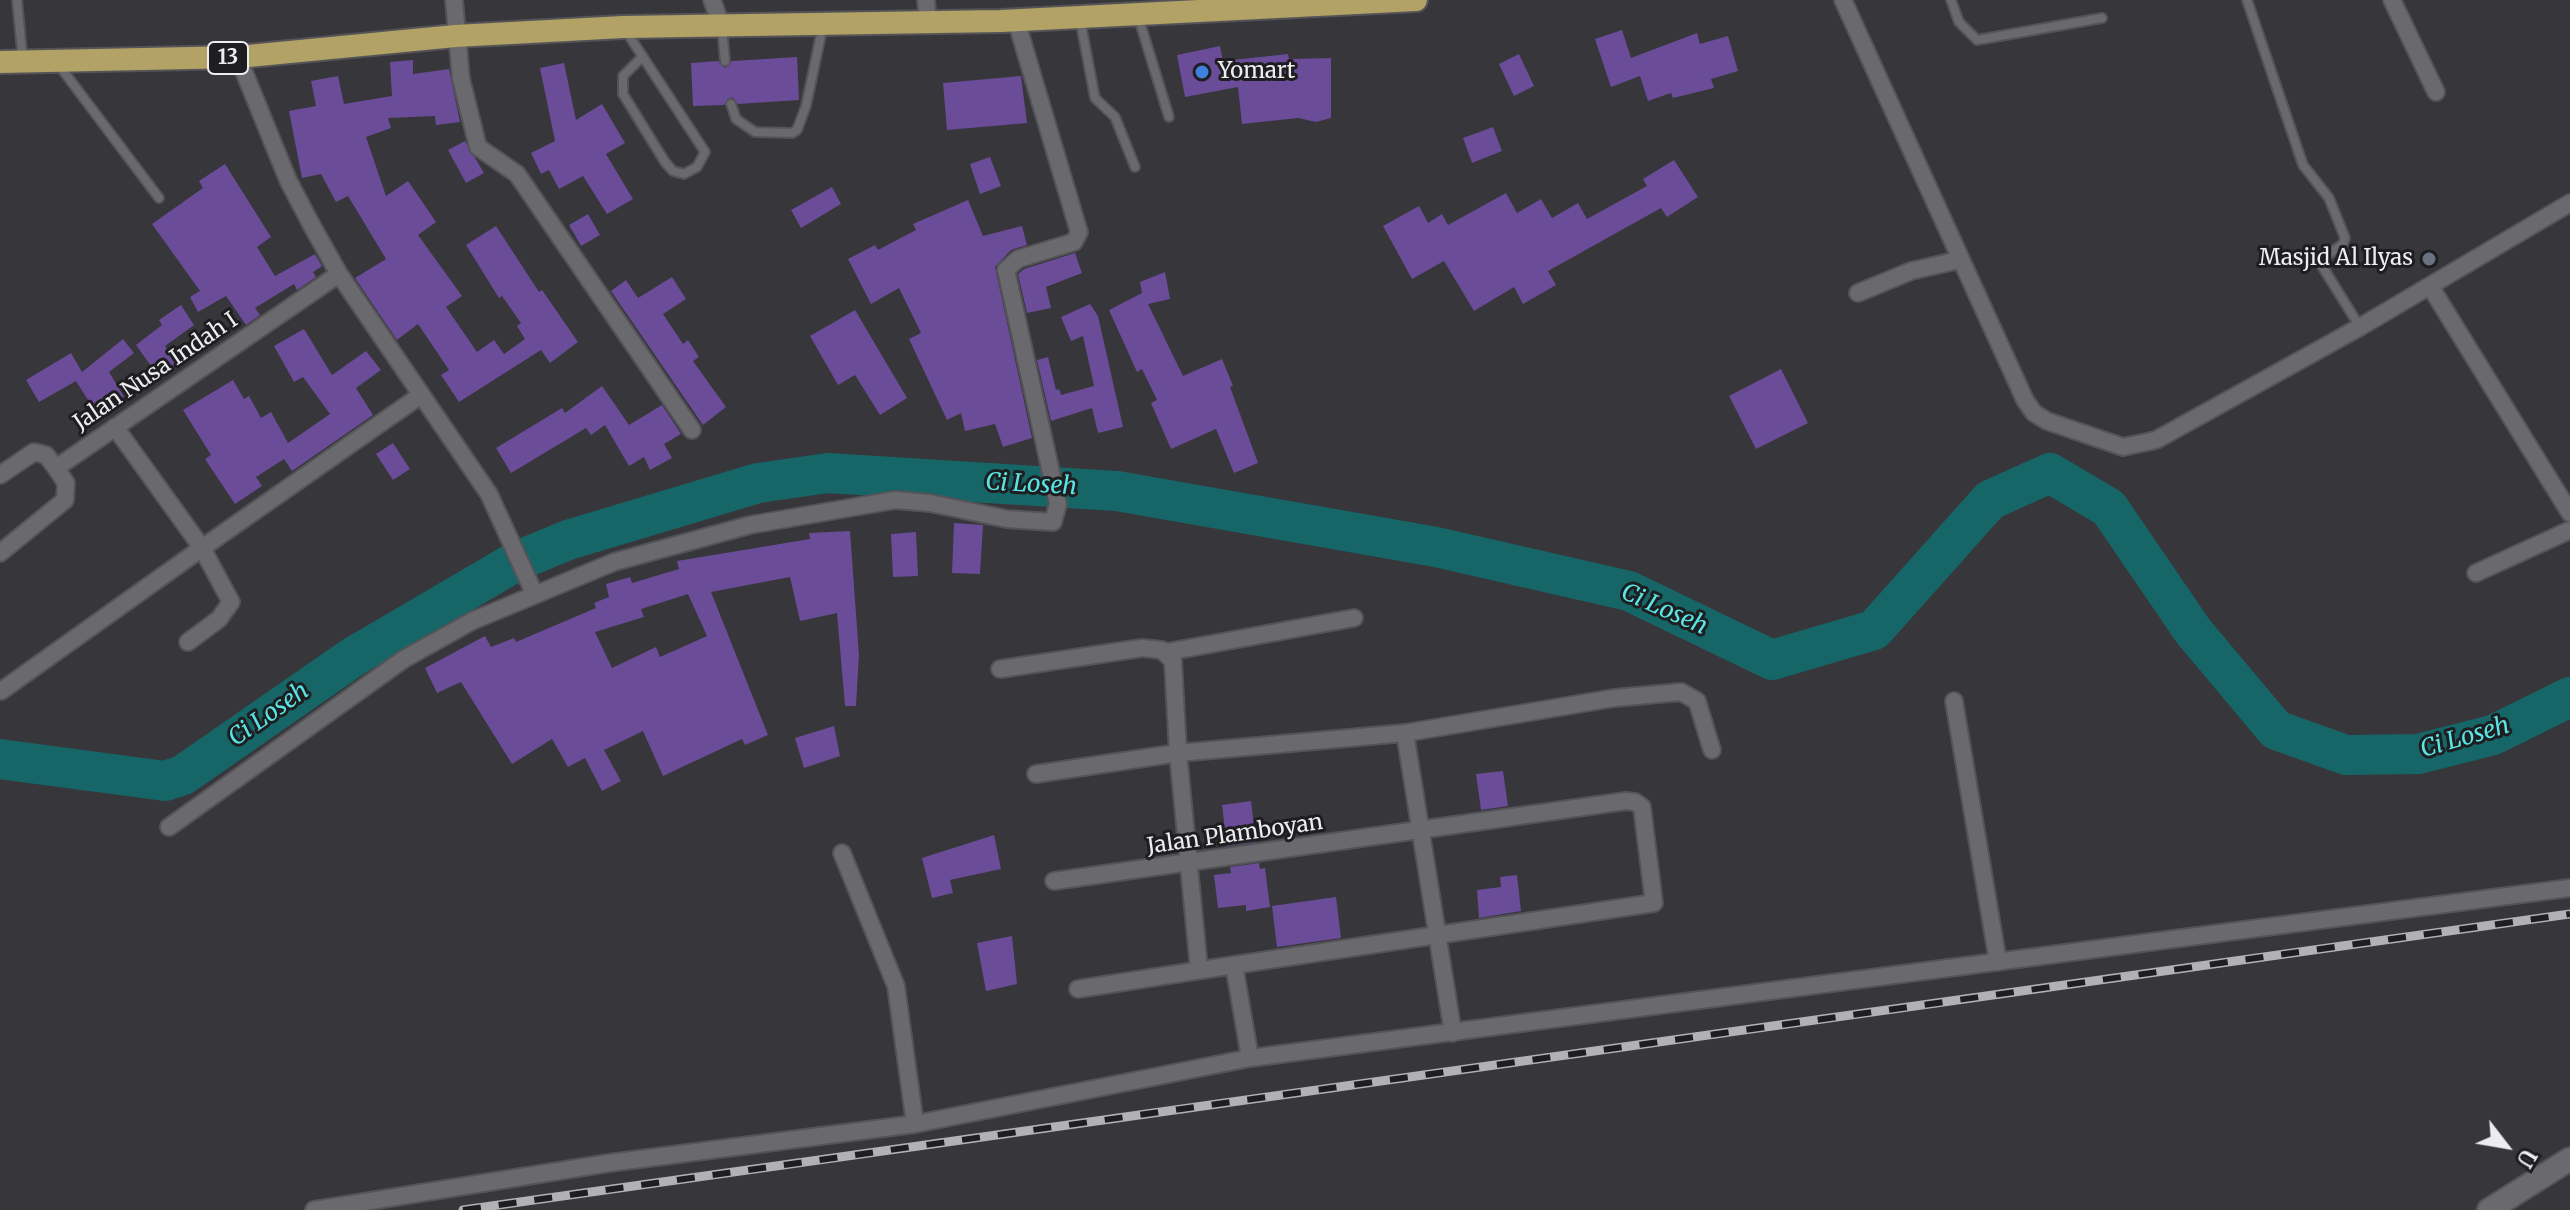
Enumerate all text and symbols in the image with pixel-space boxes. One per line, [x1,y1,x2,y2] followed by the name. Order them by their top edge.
[208,42,248,74] road number: 13
[1218,59,1295,85] place label: Yomart
[1193,63,1211,81] marker: Yomart
[2259,246,2413,272] place label: Masjid Al Ilyas
[2420,250,2438,268] marker: Masjid Al Ilyas
[69,307,243,437] street label: Jalan Nusa Indah I
[985,468,1077,502] water label: Ci Loseh
[1616,578,1712,642] water label: Ci Loseh
[223,677,315,753] water label: Ci Loseh
[2417,712,2513,764] water label: Ci Loseh
[1145,810,1325,860] street label: Jalan Plamboyan
[2466,1106,2546,1186] north arrow
[2510,1144,2543,1173] text: U

